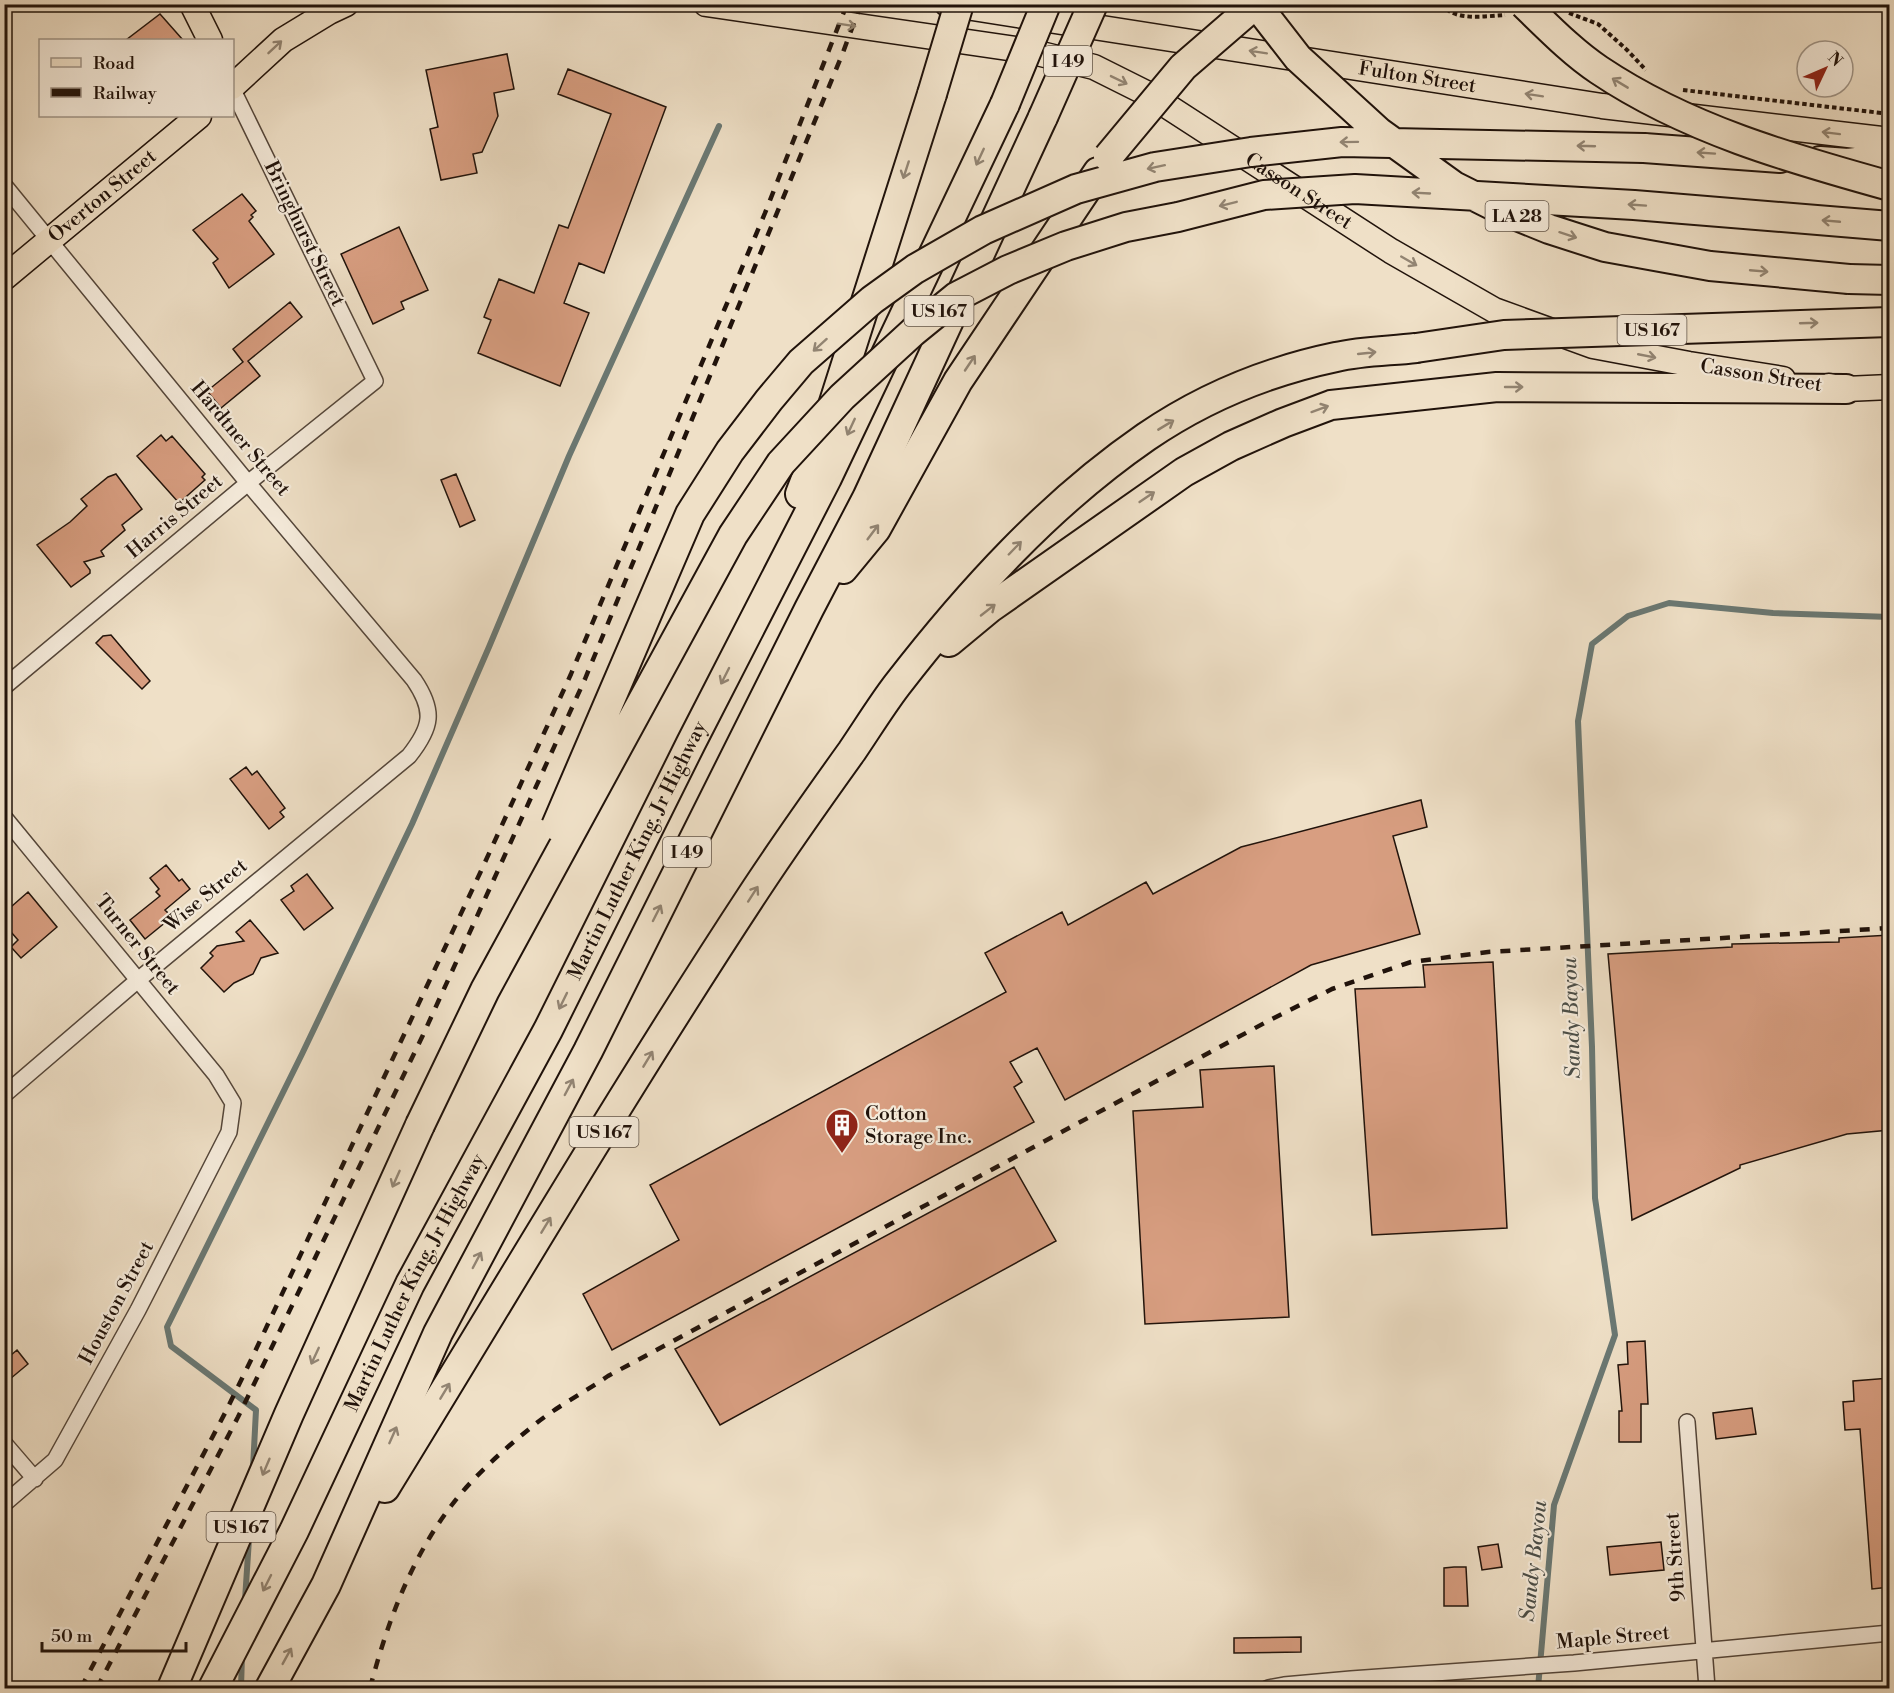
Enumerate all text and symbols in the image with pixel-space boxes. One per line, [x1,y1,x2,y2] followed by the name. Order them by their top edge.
[837,20,856,31] one-way arrow
[39,39,234,117] legend
[1795,39,1855,99] north arrow
[268,40,283,54] one-way arrow
[1044,46,1092,76] road number: I 49
[1249,47,1269,58] one-way arrow
[1823,48,1847,71] text: N
[93,52,136,75] text: Road
[1357,56,1478,99] street label: Fulton Street
[1110,75,1128,86] one-way arrow
[1612,76,1629,88] one-way arrow
[93,82,157,105] text: Railway
[1524,90,1544,101] one-way arrow
[1822,127,1842,138] one-way arrow
[1339,137,1359,148] one-way arrow
[1576,141,1596,152] one-way arrow
[43,144,162,248] street label: Overton Street
[973,147,985,165] one-way arrow
[1240,147,1357,235] street label: Casson Street
[1696,147,1716,158] one-way arrow
[258,156,350,311] street label: Bringhurst Street
[900,160,911,179] one-way arrow
[1146,162,1166,173] one-way arrow
[1412,187,1432,198] one-way arrow
[1219,199,1238,211] one-way arrow
[1627,199,1647,210] one-way arrow
[1486,201,1549,231] road number: LA 28
[1822,215,1842,226] one-way arrow
[1558,230,1577,241] one-way arrow
[1400,255,1417,267] one-way arrow
[1749,266,1768,277] one-way arrow
[904,296,974,326] road number: US 167
[1618,315,1686,345] road number: US 167
[1799,318,1819,329] one-way arrow
[813,338,828,352] one-way arrow
[1357,347,1377,358] one-way arrow
[1637,351,1656,362] one-way arrow
[1698,354,1824,398] street label: Casson Street
[964,356,976,372] one-way arrow
[185,377,295,501] street label: Hardtner Street
[1503,381,1523,393] one-way arrow
[1311,403,1329,414] one-way arrow
[844,418,856,436] one-way arrow
[1157,419,1174,431] one-way arrow
[122,469,228,565] street label: Harris Street
[1139,491,1155,503] one-way arrow
[866,524,879,540] one-way arrow
[1008,541,1023,556] one-way arrow
[980,603,996,616] one-way arrow
[719,667,730,685] one-way arrow
[562,717,713,984] street label: Martin Luther King, Jr Highway
[663,837,711,867] road number: I 49
[158,854,253,939] street label: Wise Street
[747,886,759,903] one-way arrow
[89,890,185,1000] street label: Turner Street
[651,905,663,923] one-way arrow
[1557,957,1587,1079] water label: Sandy Bayou
[556,992,568,1010] one-way arrow
[643,1051,655,1068] one-way arrow
[564,1079,575,1097] one-way arrow
[865,1102,972,1150] place label: Cotton Storage Inc.
[824,1107,860,1154] building icon: Cotton Storage Inc.
[570,1117,638,1147] road number: US 167
[339,1149,491,1416] street label: Martin Luther King, Jr Highway
[390,1169,401,1187] one-way arrow
[541,1217,553,1234] one-way arrow
[74,1237,160,1369] street label: Houston Street
[472,1251,483,1269] one-way arrow
[309,1346,320,1365] one-way arrow
[439,1383,451,1400] one-way arrow
[387,1427,399,1445] one-way arrow
[260,1458,271,1476] one-way arrow
[1515,1499,1553,1623] water label: Sandy Bayou
[1660,1511,1692,1603] street label: 9th Street
[206,1512,276,1542] road number: US 167
[261,1574,273,1591] one-way arrow
[42,1615,186,1653] scale bar
[1555,1621,1671,1655] street label: Maple Street
[51,1625,93,1648] text: 50 m
[282,1648,294,1665] one-way arrow

